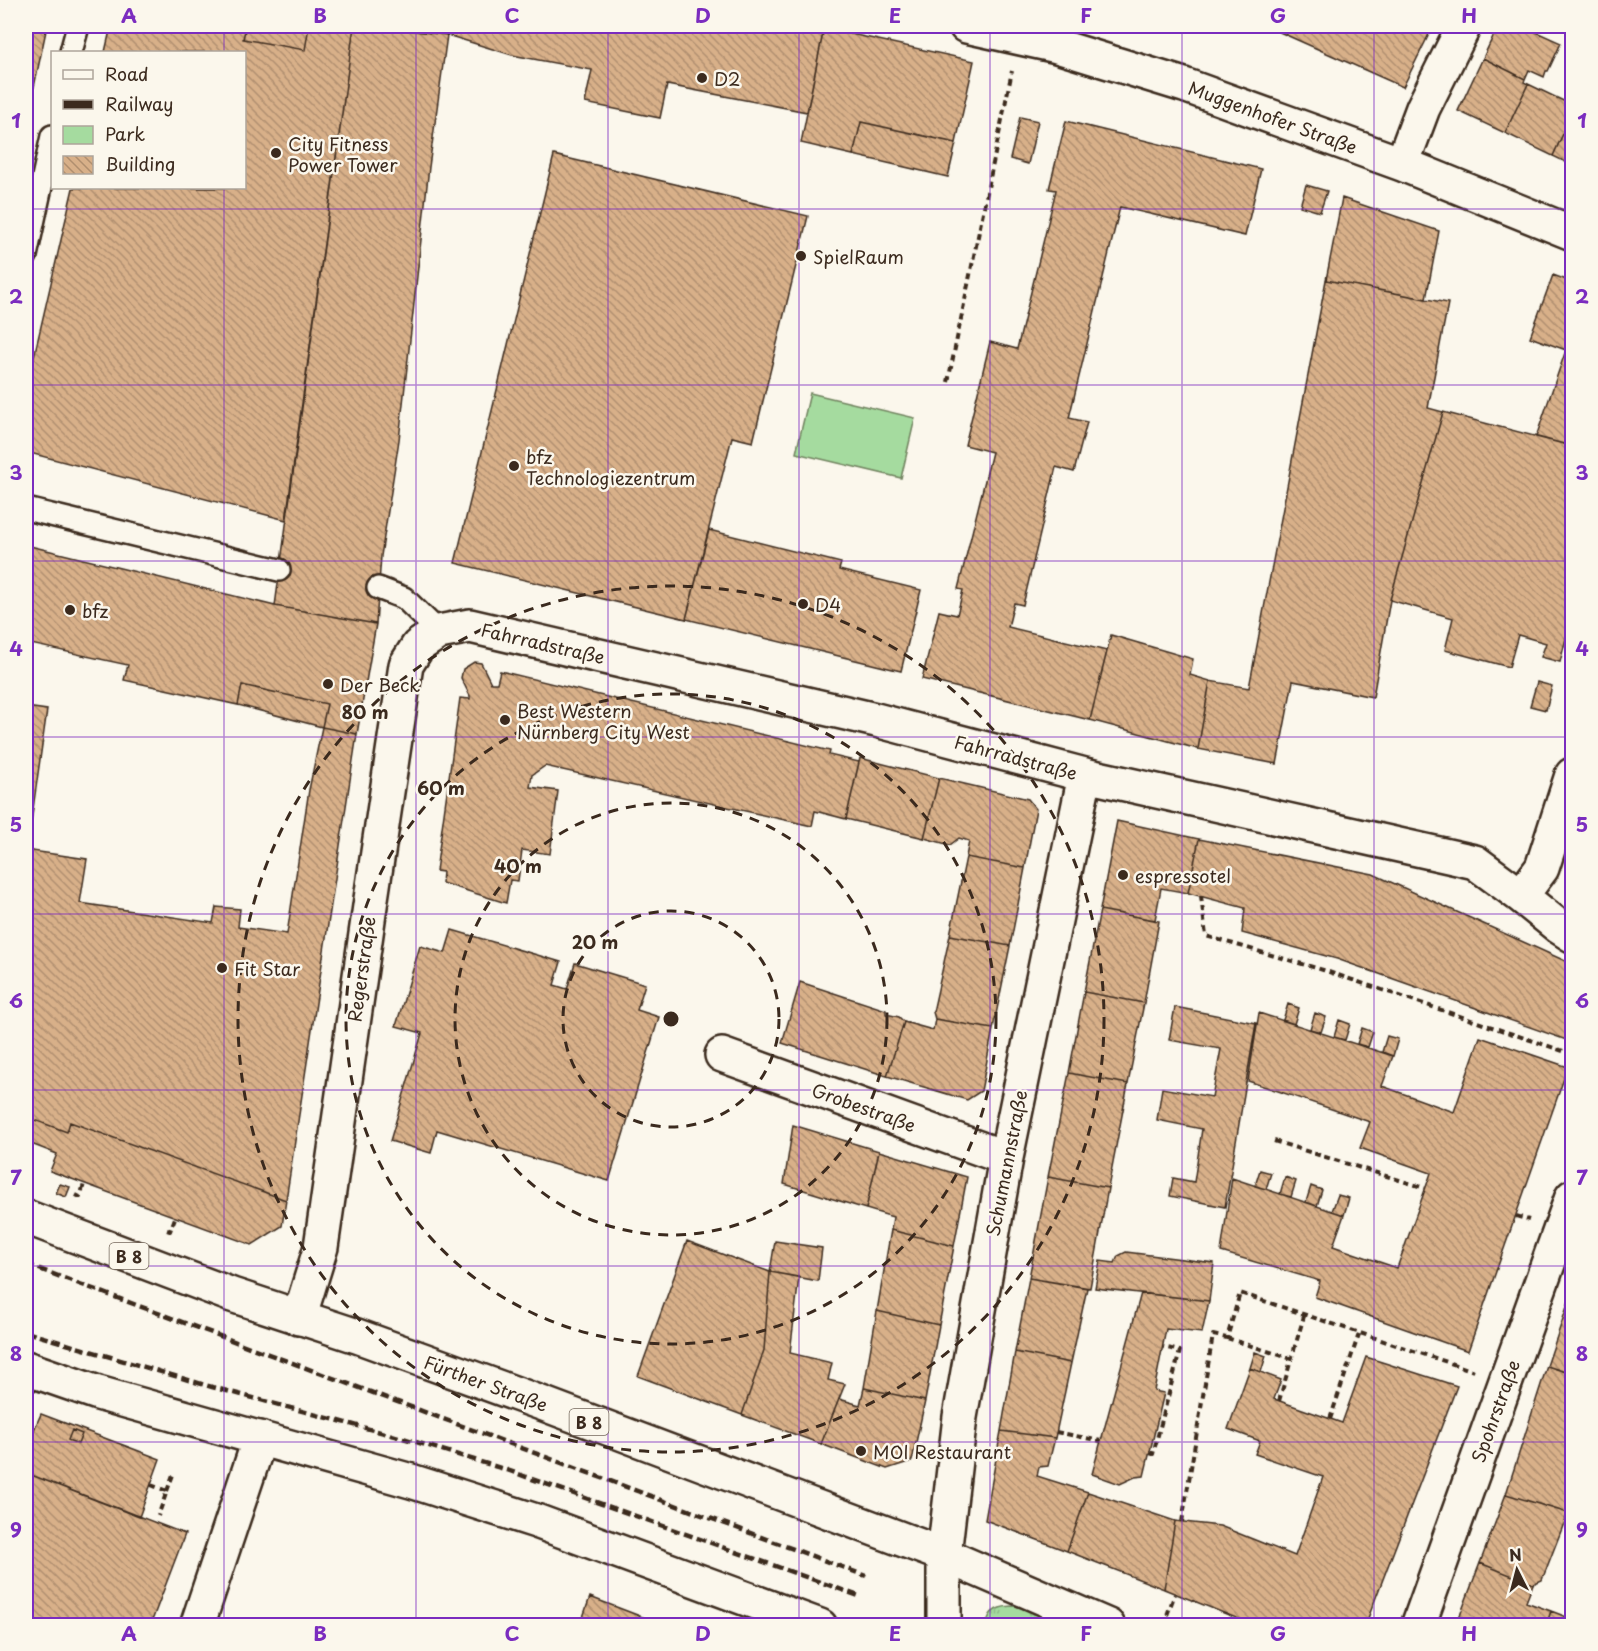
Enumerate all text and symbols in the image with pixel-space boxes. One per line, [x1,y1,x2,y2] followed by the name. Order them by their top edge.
[121,0,137,30] text: A
[313,0,327,30] text: B
[504,0,520,30] text: C
[695,0,711,30] text: D
[889,0,901,30] text: E
[1080,0,1092,30] text: F
[1270,0,1286,30] text: G
[1461,0,1477,30] text: H
[51,51,246,189] legend
[105,60,149,87] text: Road
[714,65,741,92] place label: D2
[695,71,709,85] marker: D2
[1185,74,1361,160] street label: Muggenhofer Straße
[105,90,173,117] text: Railway
[11,105,21,135] text: 1
[1577,105,1587,135] text: 1
[105,120,145,147] text: Park
[288,130,398,178] place label: City Fitness Power Tower
[269,146,283,160] marker: City Fitness Power Tower
[105,150,175,177] text: Building
[813,243,904,270] place label: SpielRaum
[794,249,808,263] marker: SpielRaum
[9,281,23,311] text: 2
[1575,281,1589,311] text: 2
[526,443,695,491] place label: bfz Technologiezentrum
[9,457,23,487] text: 3
[1575,457,1589,487] text: 3
[507,459,521,473] marker: bfz Technologiezentrum
[815,591,841,618] place label: D4
[82,597,109,624] place label: bfz
[796,597,810,611] marker: D4
[63,603,77,617] marker: bfz
[478,616,608,670] street label: Fahrradstraße
[9,633,23,663] text: 4
[1575,633,1589,663] text: 4
[340,671,420,698] place label: Der Beck
[321,677,335,691] marker: Der Beck
[517,697,690,745] place label: Best Western Nürnberg City West
[341,698,389,725] text: 80 m
[498,713,512,727] marker: Best Western Nürnberg City West
[952,728,1080,786] street label: Fahrradstraße
[417,774,465,801] text: 60 m
[10,809,22,839] text: 5
[1576,809,1588,839] text: 5
[494,852,542,879] text: 40 m
[1135,862,1231,889] place label: espressotel
[1116,868,1130,882] marker: espressotel
[340,915,382,1023] street label: Regerstraße
[572,928,618,955] text: 20 m
[234,955,301,982] place label: Fit Star
[215,961,229,975] marker: Fit Star
[9,985,23,1015] text: 6
[1575,985,1589,1015] text: 6
[661,1009,681,1029] centre of rings
[808,1076,920,1138] street label: Grobestraße
[979,1088,1033,1238] street label: Schumannstraße
[10,1162,22,1192] text: 7
[1576,1162,1588,1192] text: 7
[110,1243,148,1269] road number: B 8
[10,1338,22,1368] text: 8
[1576,1338,1588,1368] text: 8
[420,1348,552,1418] street label: Fürther Straße
[1464,1356,1526,1466] street label: Spohrstraße
[570,1409,608,1435] road number: B 8
[873,1438,1011,1465] place label: MOI Restaurant
[854,1444,868,1458] marker: MOI Restaurant
[10,1514,22,1544] text: 9
[1576,1514,1588,1544] text: 9
[1487,1540,1547,1600] north arrow
[1508,1541,1523,1567] text: N
[121,1618,137,1648] text: A
[313,1618,327,1648] text: B
[504,1618,520,1648] text: C
[695,1618,711,1648] text: D
[889,1618,901,1648] text: E
[1080,1618,1092,1648] text: F
[1270,1618,1286,1648] text: G
[1461,1618,1477,1648] text: H

